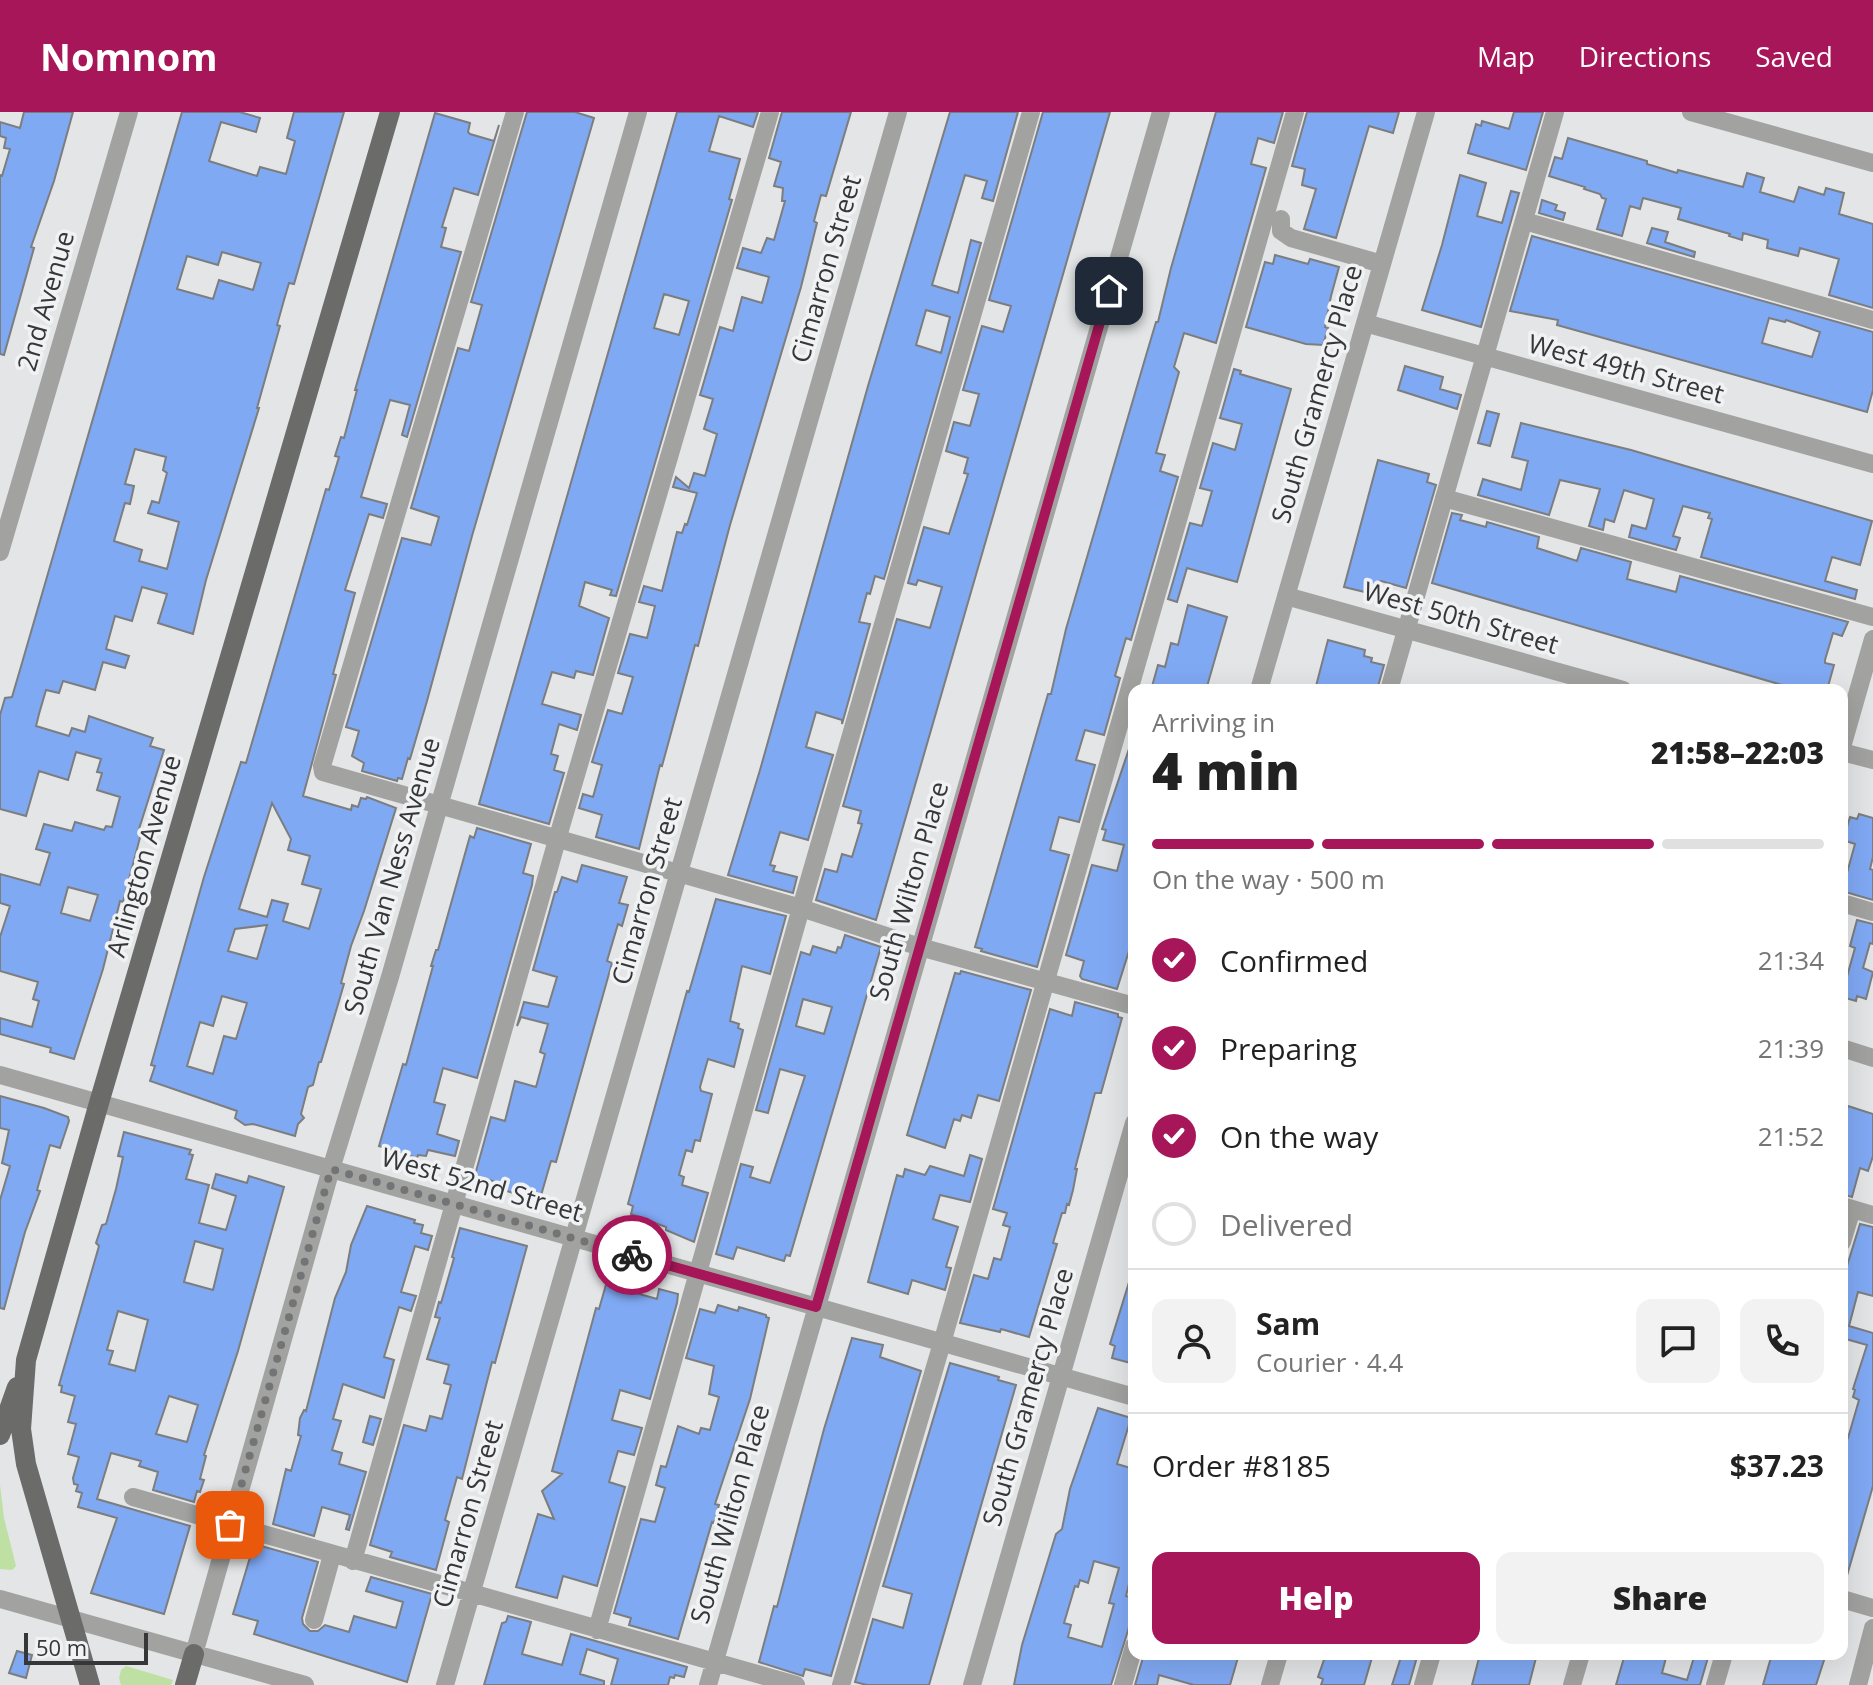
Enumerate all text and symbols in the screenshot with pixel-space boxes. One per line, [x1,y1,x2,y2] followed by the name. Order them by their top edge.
[40,30,218,82] text: Nomnom
[1477,37,1535,75] text: Map
[1579,37,1711,75] text: Directions
[1755,37,1833,75] text: Saved
[781,171,869,367] street label: Cimarron Street
[8,227,82,375] street label: 2nd Avenue
[1075,257,1143,325] pin
[1262,260,1370,527] street label: South Gramercy Place
[1087,269,1131,313] icon: home
[1524,325,1728,411] street label: West 49th Street
[1360,572,1563,662] street label: West 50th Street
[1152,704,1275,740] text: Arriving in
[1651,732,1824,773] text: 21:58–22:03
[334,733,448,1018] street label: South Van Ness Avenue
[1152,734,1300,805] text: 4 min
[97,751,189,961] street label: Arlington Avenue
[860,777,957,1004] street label: South Wilton Place
[602,793,690,989] street label: Cimarron Street
[1152,861,1385,897] text: On the way · 500 m
[1152,938,1196,982] icon: check
[1220,940,1368,981] text: Confirmed
[1758,942,1824,978] text: 21:34
[1152,1026,1196,1070] icon: check
[1220,1028,1357,1069] text: Preparing
[1758,1030,1824,1066] text: 21:39
[1152,1114,1196,1158] icon: check
[1220,1116,1378,1157] text: On the way
[1758,1118,1824,1154] text: 21:52
[377,1138,587,1230] street label: West 52nd Street
[1220,1204,1353,1245] text: Delivered
[592,1215,672,1295] courier
[610,1233,654,1277] icon: bike
[973,1263,1081,1530] street label: South Gramercy Place
[1152,1299,1236,1383] button: person
[1636,1299,1720,1383] button: chat
[1740,1299,1824,1383] button: phone
[1256,1303,1320,1344] text: Sam
[1256,1344,1403,1380] text: Courier · 4.4
[681,1400,778,1627] street label: South Wilton Place
[423,1416,511,1612] street label: Cimarron Street
[1152,1445,1331,1486] text: Order #8185
[1730,1445,1824,1486] text: $37.23
[196,1491,264,1559] pin
[208,1503,252,1547] icon: bag
[1152,1552,1480,1644] button: Help
[1496,1552,1824,1644] button: Share
[24,1629,148,1665] scale bar
[36,1632,87,1662] text: 50 m

